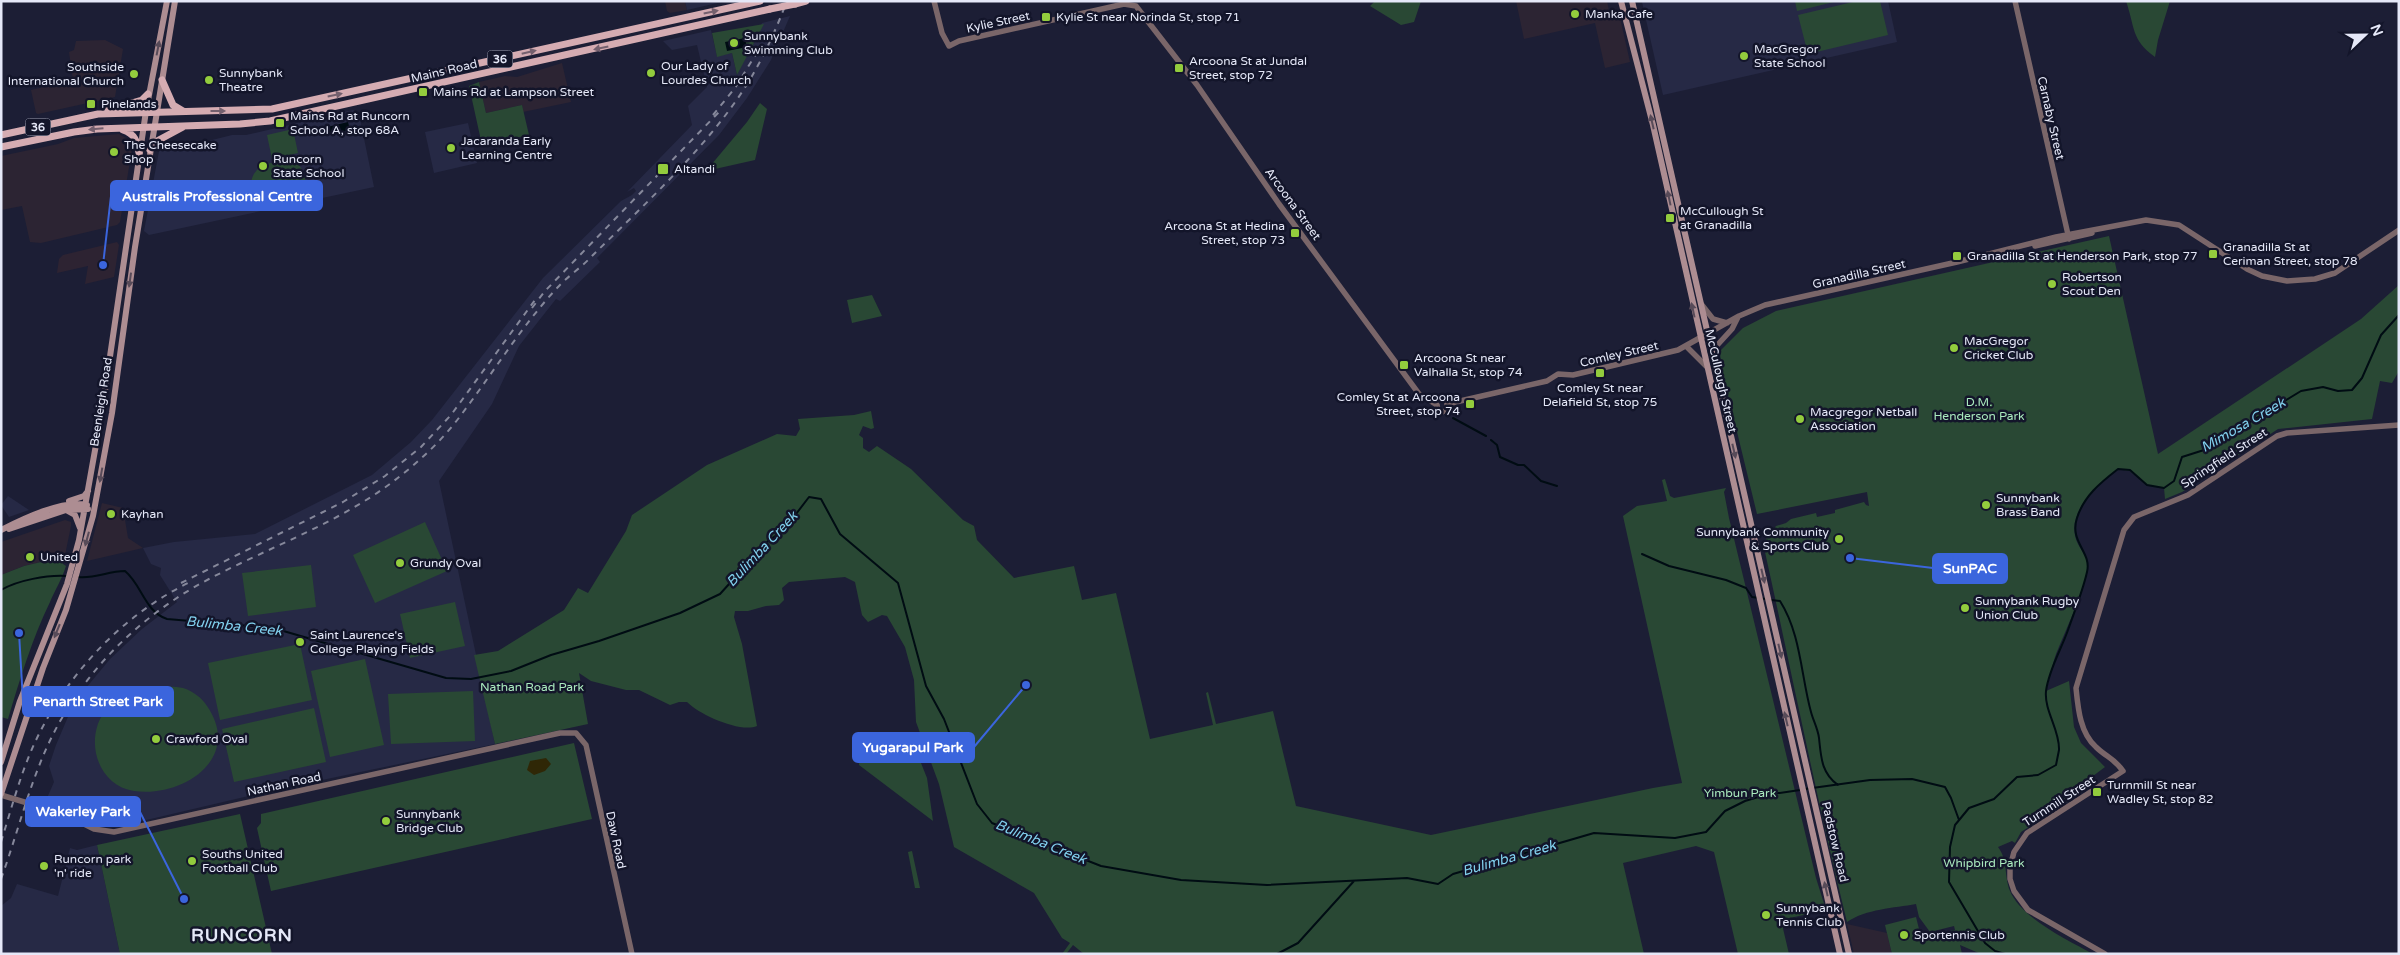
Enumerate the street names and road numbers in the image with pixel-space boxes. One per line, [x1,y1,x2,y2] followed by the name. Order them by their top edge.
[965,8,1031,36] street label: Kylie Street
[488,51,512,68] road number: 36
[409,57,479,85] street label: Mains Road
[2035,75,2067,161] street label: Carnaby Street
[26,118,50,136] road number: 36
[1262,165,1324,243] street label: Arcoona Street
[1811,256,1907,292] street label: Granadilla Street
[1702,328,1740,435] street label: McCullough Street
[1578,338,1660,370] street label: Comley Street
[87,356,115,448] street label: Beenleigh Road
[2178,425,2270,491] street label: Springfield Street
[246,769,322,799] street label: Nathan Road
[2020,772,2098,830] street label: Turnmill Street
[1819,800,1851,884] street label: Padstow Road
[603,810,629,870] street label: Daw Road

